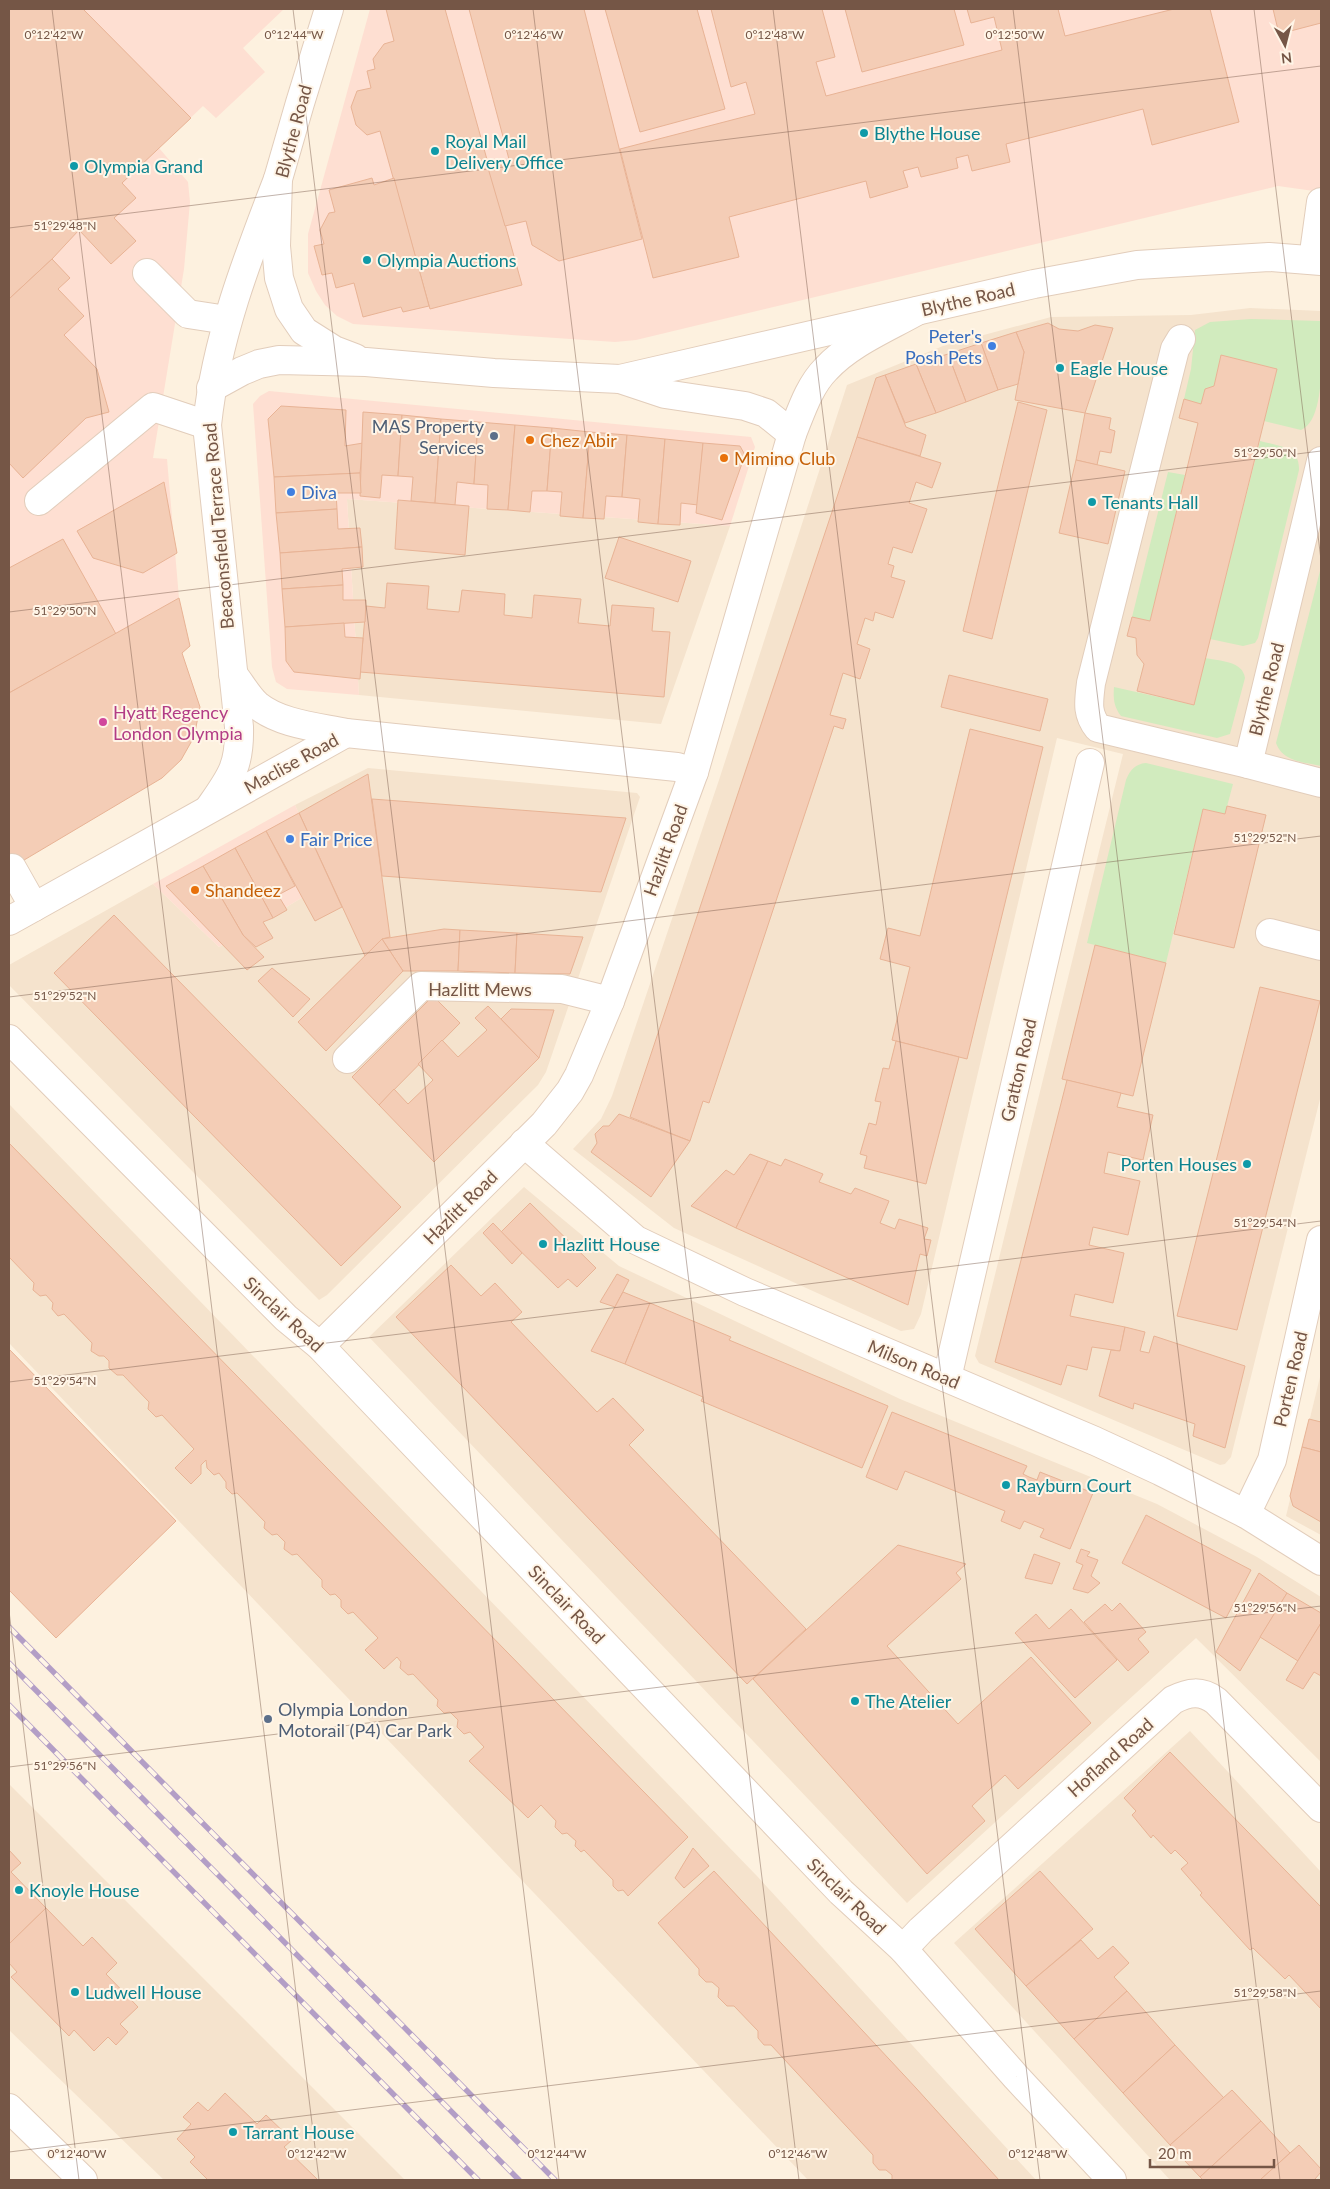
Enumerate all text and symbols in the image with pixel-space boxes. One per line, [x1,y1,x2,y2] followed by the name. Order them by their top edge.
[1260,20,1310,70] north arrow
[24,27,84,42] text: 0°12'42"W
[264,27,324,42] text: 0°12'44"W
[504,27,564,42] text: 0°12'46"W
[745,27,805,42] text: 0°12'48"W
[985,27,1045,42] text: 0°12'50"W
[1280,49,1293,67] text: N
[270,82,316,180] street label: Blythe Road
[874,122,981,144] place label: Blythe House
[858,127,870,139] marker: Blythe House
[445,130,563,173] place label: Royal Mail Delivery Office
[429,145,441,157] marker: Royal Mail Delivery Office
[84,155,203,177] place label: Olympia Grand
[68,160,80,172] marker: Olympia Grand
[34,218,96,233] text: 51°29'48"N
[377,249,517,271] place label: Olympia Auctions
[361,254,373,266] marker: Olympia Auctions
[919,278,1017,320] street label: Blythe Road
[905,325,982,368] place label: Peter's Posh Pets
[986,340,998,352] marker: Peter's Posh Pets
[1070,357,1168,379] place label: Eagle House
[1054,362,1066,374] marker: Eagle House
[372,415,485,458] place label: MAS Property Services
[198,422,238,630] street label: Beaconsfield Terrace Road
[540,429,617,451] place label: Chez Abir
[488,430,500,442] marker: MAS Property Services
[524,434,536,446] marker: Chez Abir
[1234,445,1296,460] text: 51°29'50"N
[734,447,835,469] place label: Mimino Club
[718,452,730,464] marker: Mimino Club
[301,481,337,503] place label: Diva
[285,486,297,498] marker: Diva
[1102,491,1199,513] place label: Tenants Hall
[1086,496,1098,508] marker: Tenants Hall
[34,603,96,618] text: 51°29'50"N
[1244,640,1288,738] street label: Blythe Road
[113,701,243,744] place label: Hyatt Regency London Olympia
[97,716,109,728] marker: Hyatt Regency London Olympia
[240,728,342,798] street label: Maclise Road
[638,801,692,899] street label: Hazlitt Road
[300,828,372,850] place label: Fair Price
[1234,830,1296,845] text: 51°29'52"N
[284,833,296,845] marker: Fair Price
[205,879,281,901] place label: Shandeez
[189,884,201,896] marker: Shandeez
[428,978,532,1000] street label: Hazlitt Mews
[34,988,96,1003] text: 51°29'52"N
[995,1016,1041,1124] street label: Gratton Road
[1121,1153,1237,1175] place label: Porten Houses
[1241,1158,1253,1170] marker: Porten Houses
[418,1165,502,1249] street label: Hazlitt Road
[1234,1215,1296,1230] text: 51°29'54"N
[553,1233,660,1255] place label: Hazlitt House
[537,1238,549,1250] marker: Hazlitt House
[240,1272,328,1356] street label: Sinclair Road
[1268,1329,1312,1429] street label: Porten Road
[865,1335,963,1393] street label: Milson Road
[34,1373,96,1388] text: 51°29'54"N
[1016,1474,1132,1496] place label: Rayburn Court
[1000,1479,1012,1491] marker: Rayburn Court
[524,1560,610,1648] street label: Sinclair Road
[1234,1600,1296,1615] text: 51°29'56"N
[865,1690,952,1712] place label: The Atelier
[849,1695,861,1707] marker: The Atelier
[278,1698,453,1741] place label: Olympia London Motorail (P4) Car Park
[262,1713,274,1725] marker: Olympia London Motorail (P4) Car Park
[1063,1713,1157,1801] street label: Hofland Road
[34,1758,96,1773] text: 51°29'56"N
[803,1853,891,1939] street label: Sinclair Road
[29,1879,140,1901] place label: Knoyle House
[13,1884,25,1896] marker: Knoyle House
[85,1981,201,2003] place label: Ludwell House
[1234,1985,1296,2000] text: 51°29'58"N
[69,1986,81,1998] marker: Ludwell House
[243,2121,354,2143] place label: Tarrant House
[227,2126,239,2138] marker: Tarrant House
[1150,2136,1274,2168] scale bar
[1158,2144,1192,2162] text: 20 m
[47,2146,107,2161] text: 0°12'40"W
[287,2146,347,2161] text: 0°12'42"W
[527,2146,587,2161] text: 0°12'44"W
[768,2146,828,2161] text: 0°12'46"W
[1008,2146,1068,2161] text: 0°12'48"W

